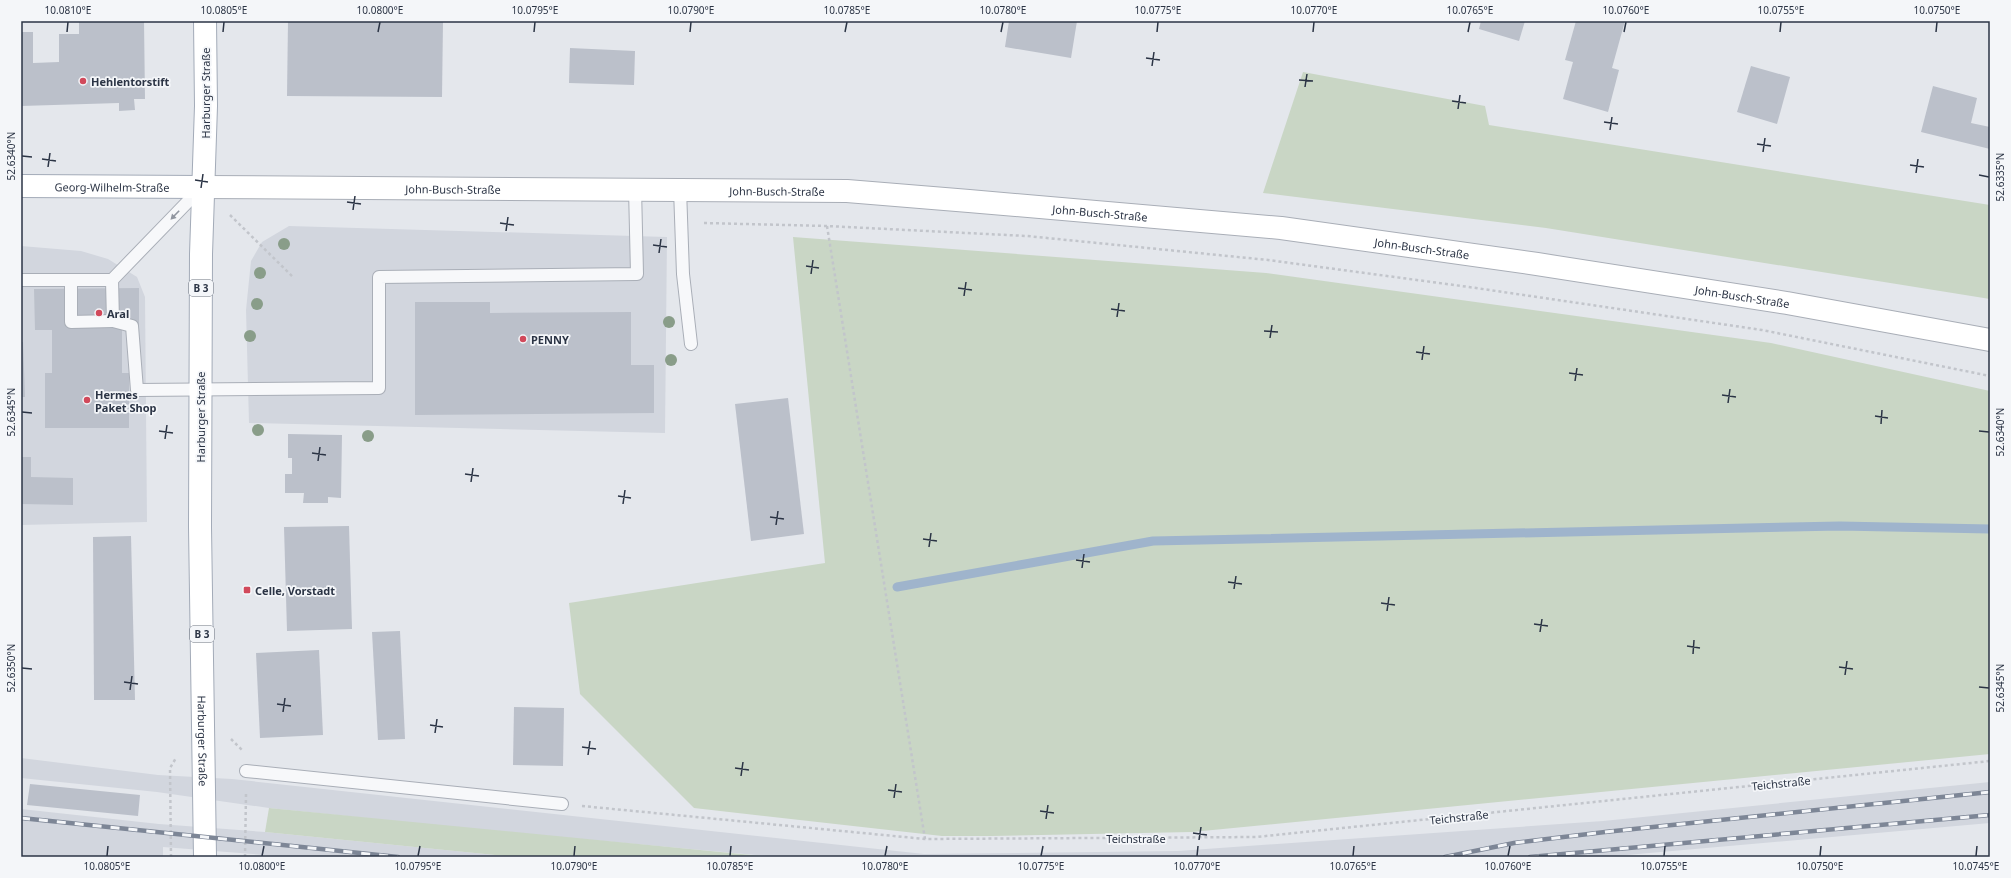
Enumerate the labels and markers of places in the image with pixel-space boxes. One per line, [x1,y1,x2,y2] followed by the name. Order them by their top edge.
[91,74,170,89] place label: Hehlentorstift
[78,76,88,86] marker: Hehlentorstift
[107,306,129,321] place label: Aral
[94,308,104,318] marker: Aral
[531,332,569,347] place label: PENNY
[518,334,528,344] marker: PENNY
[95,387,157,415] place label: Hermes Paket Shop
[82,395,92,405] marker: Hermes Paket Shop
[255,583,335,598] place label: Celle, Vorstadt
[242,585,252,595] marker: Celle, Vorstadt

